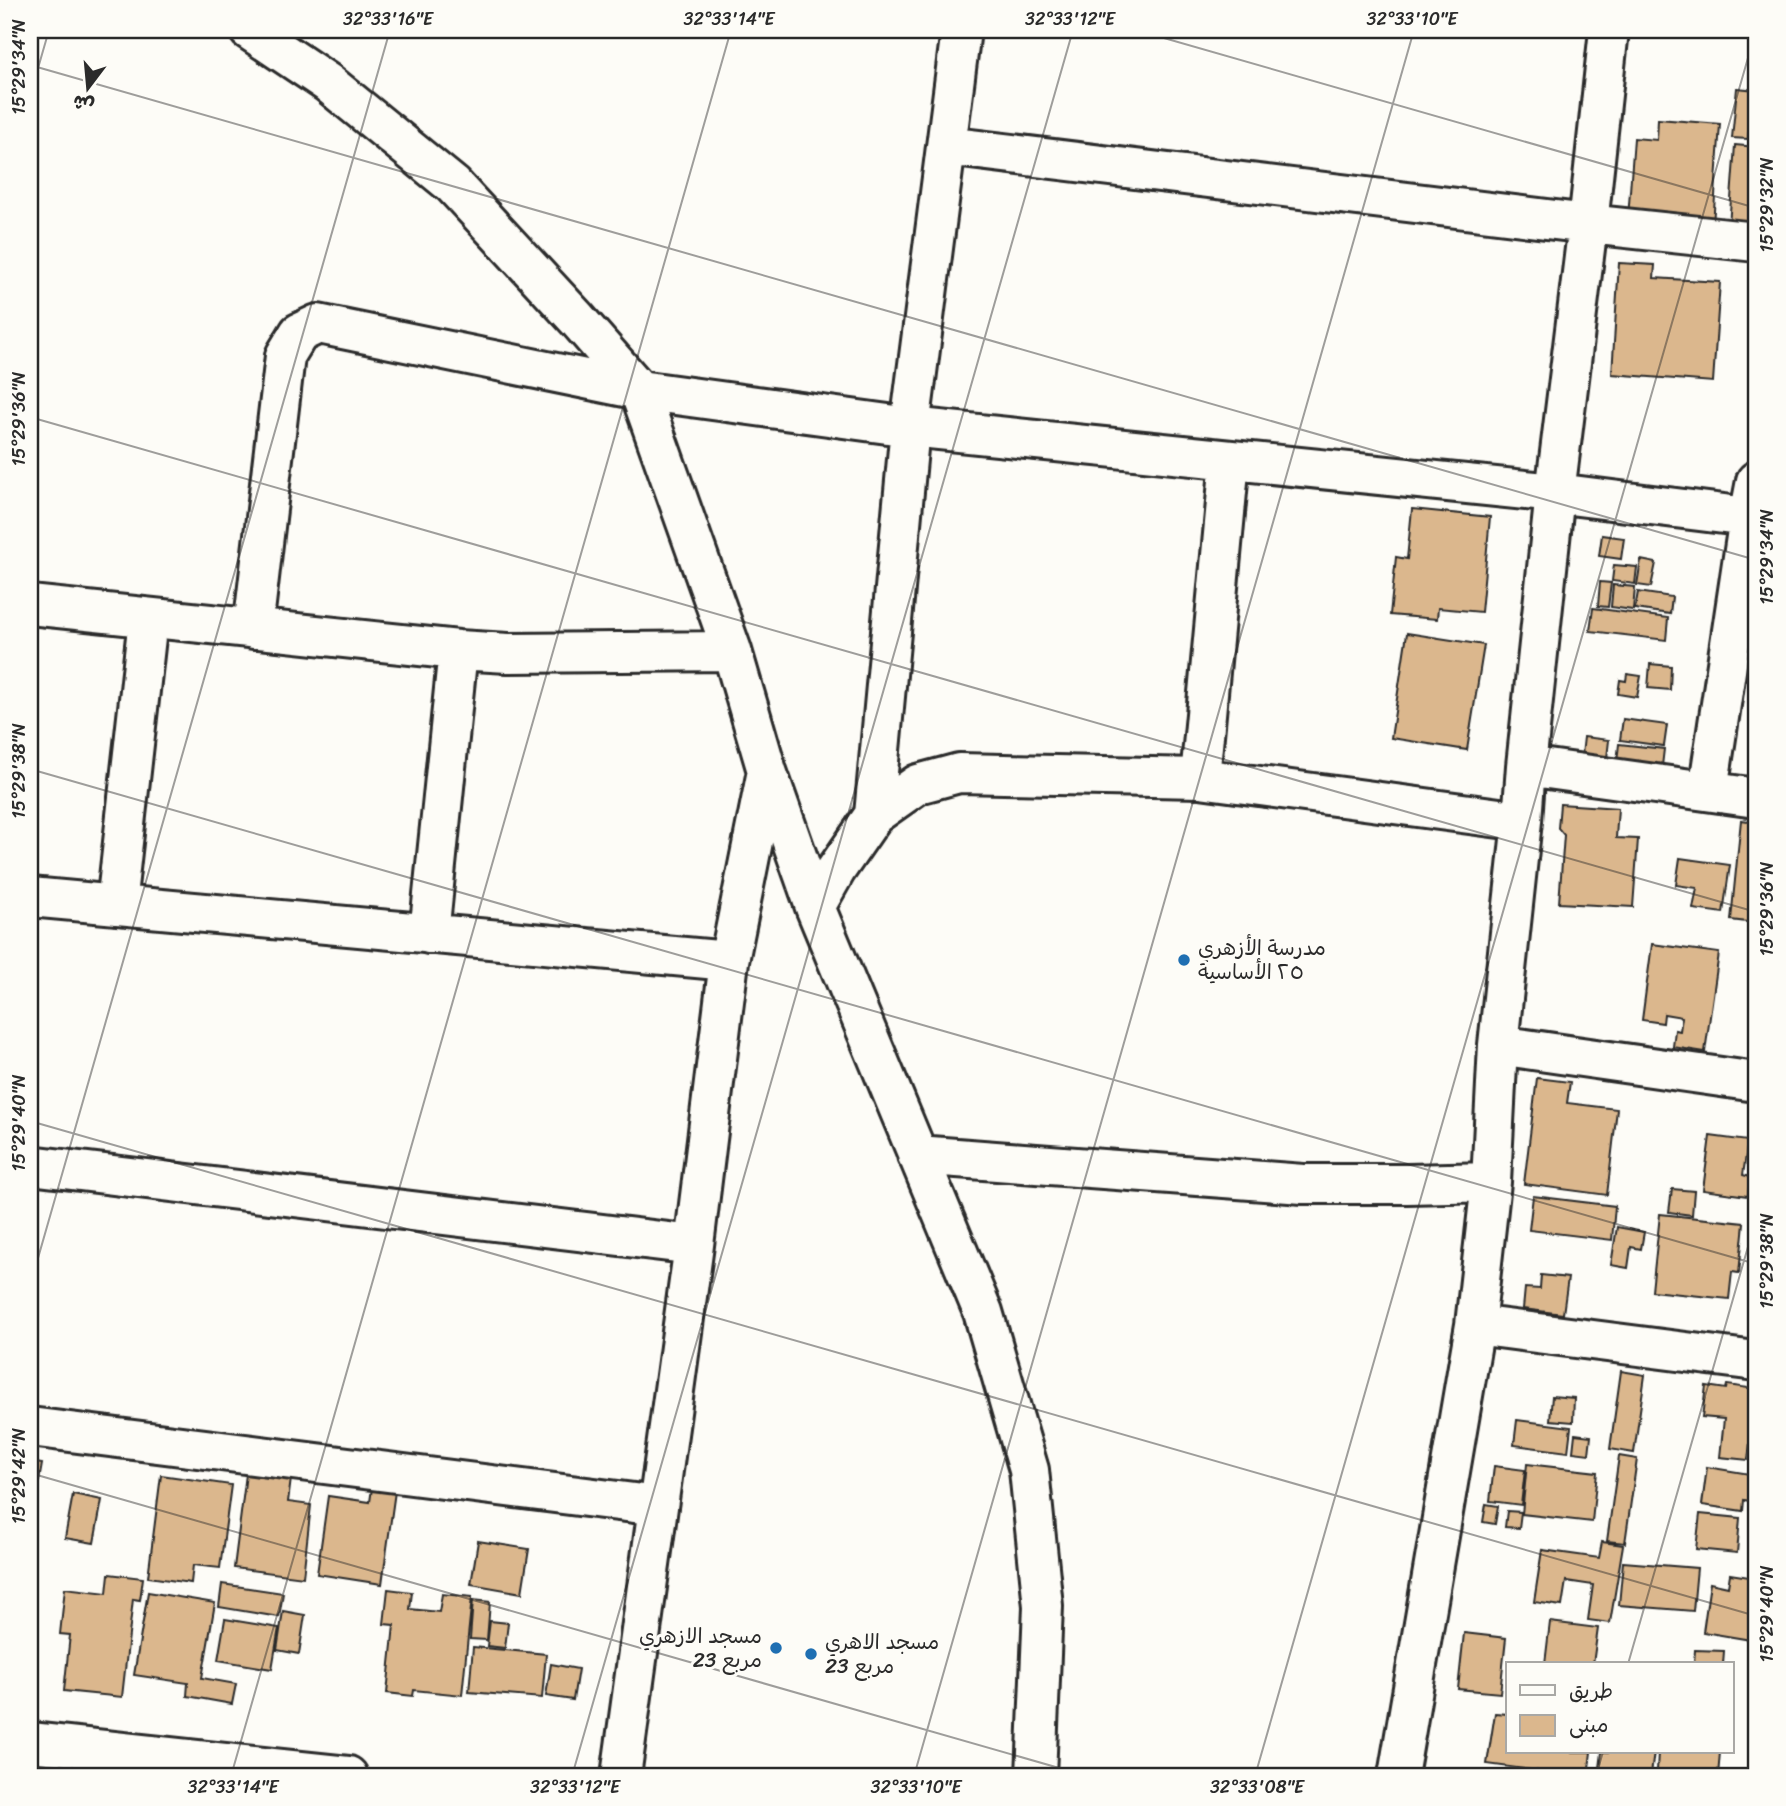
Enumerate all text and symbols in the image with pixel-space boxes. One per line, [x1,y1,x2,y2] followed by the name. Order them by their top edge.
[343,3,434,35] text: 32°33'16"E
[684,3,775,35] text: 32°33'14"E
[1025,3,1116,35] text: 32°33'12"E
[1367,3,1458,35] text: 32°33'10"E
[3,19,35,115] text: 15°29'34"N
[52,52,122,122] north arrow
[69,85,98,123] text: ش
[1751,157,1783,252] text: 15°29'32"N
[3,371,35,466] text: 15°29'36"N
[1751,509,1783,605] text: 15°29'34"N
[3,723,35,819] text: 15°29'38"N
[1751,861,1783,956] text: 15°29'36"N
[1198,929,1326,991] place label: مدرسة الأزهري ٢٥ الأساسية
[1176,952,1192,968] marker: مدرسة الأزهري ٢٥ الأساسية
[3,1074,35,1172] text: 15°29'40"N
[1751,1213,1783,1309] text: 15°29'38"N
[3,1427,35,1524] text: 15°29'42"N
[1751,1565,1783,1663] text: 15°29'40"N
[639,1617,762,1679] place label: مسجد الازهري مربع 23
[825,1623,939,1685] place label: مسجد الاهري مربع 23
[768,1640,784,1656] marker: مسجد الازهري مربع 23
[803,1646,819,1662] marker: مسجد الاهري مربع 23
[1506,1662,1734,1754] legend
[1569,1672,1613,1710] text: طريق
[1569,1706,1608,1744] text: مبنى
[188,1771,279,1803] text: 32°33'14"E
[530,1771,621,1803] text: 32°33'12"E
[871,1771,962,1803] text: 32°33'10"E
[1210,1771,1305,1803] text: 32°33'08"E

